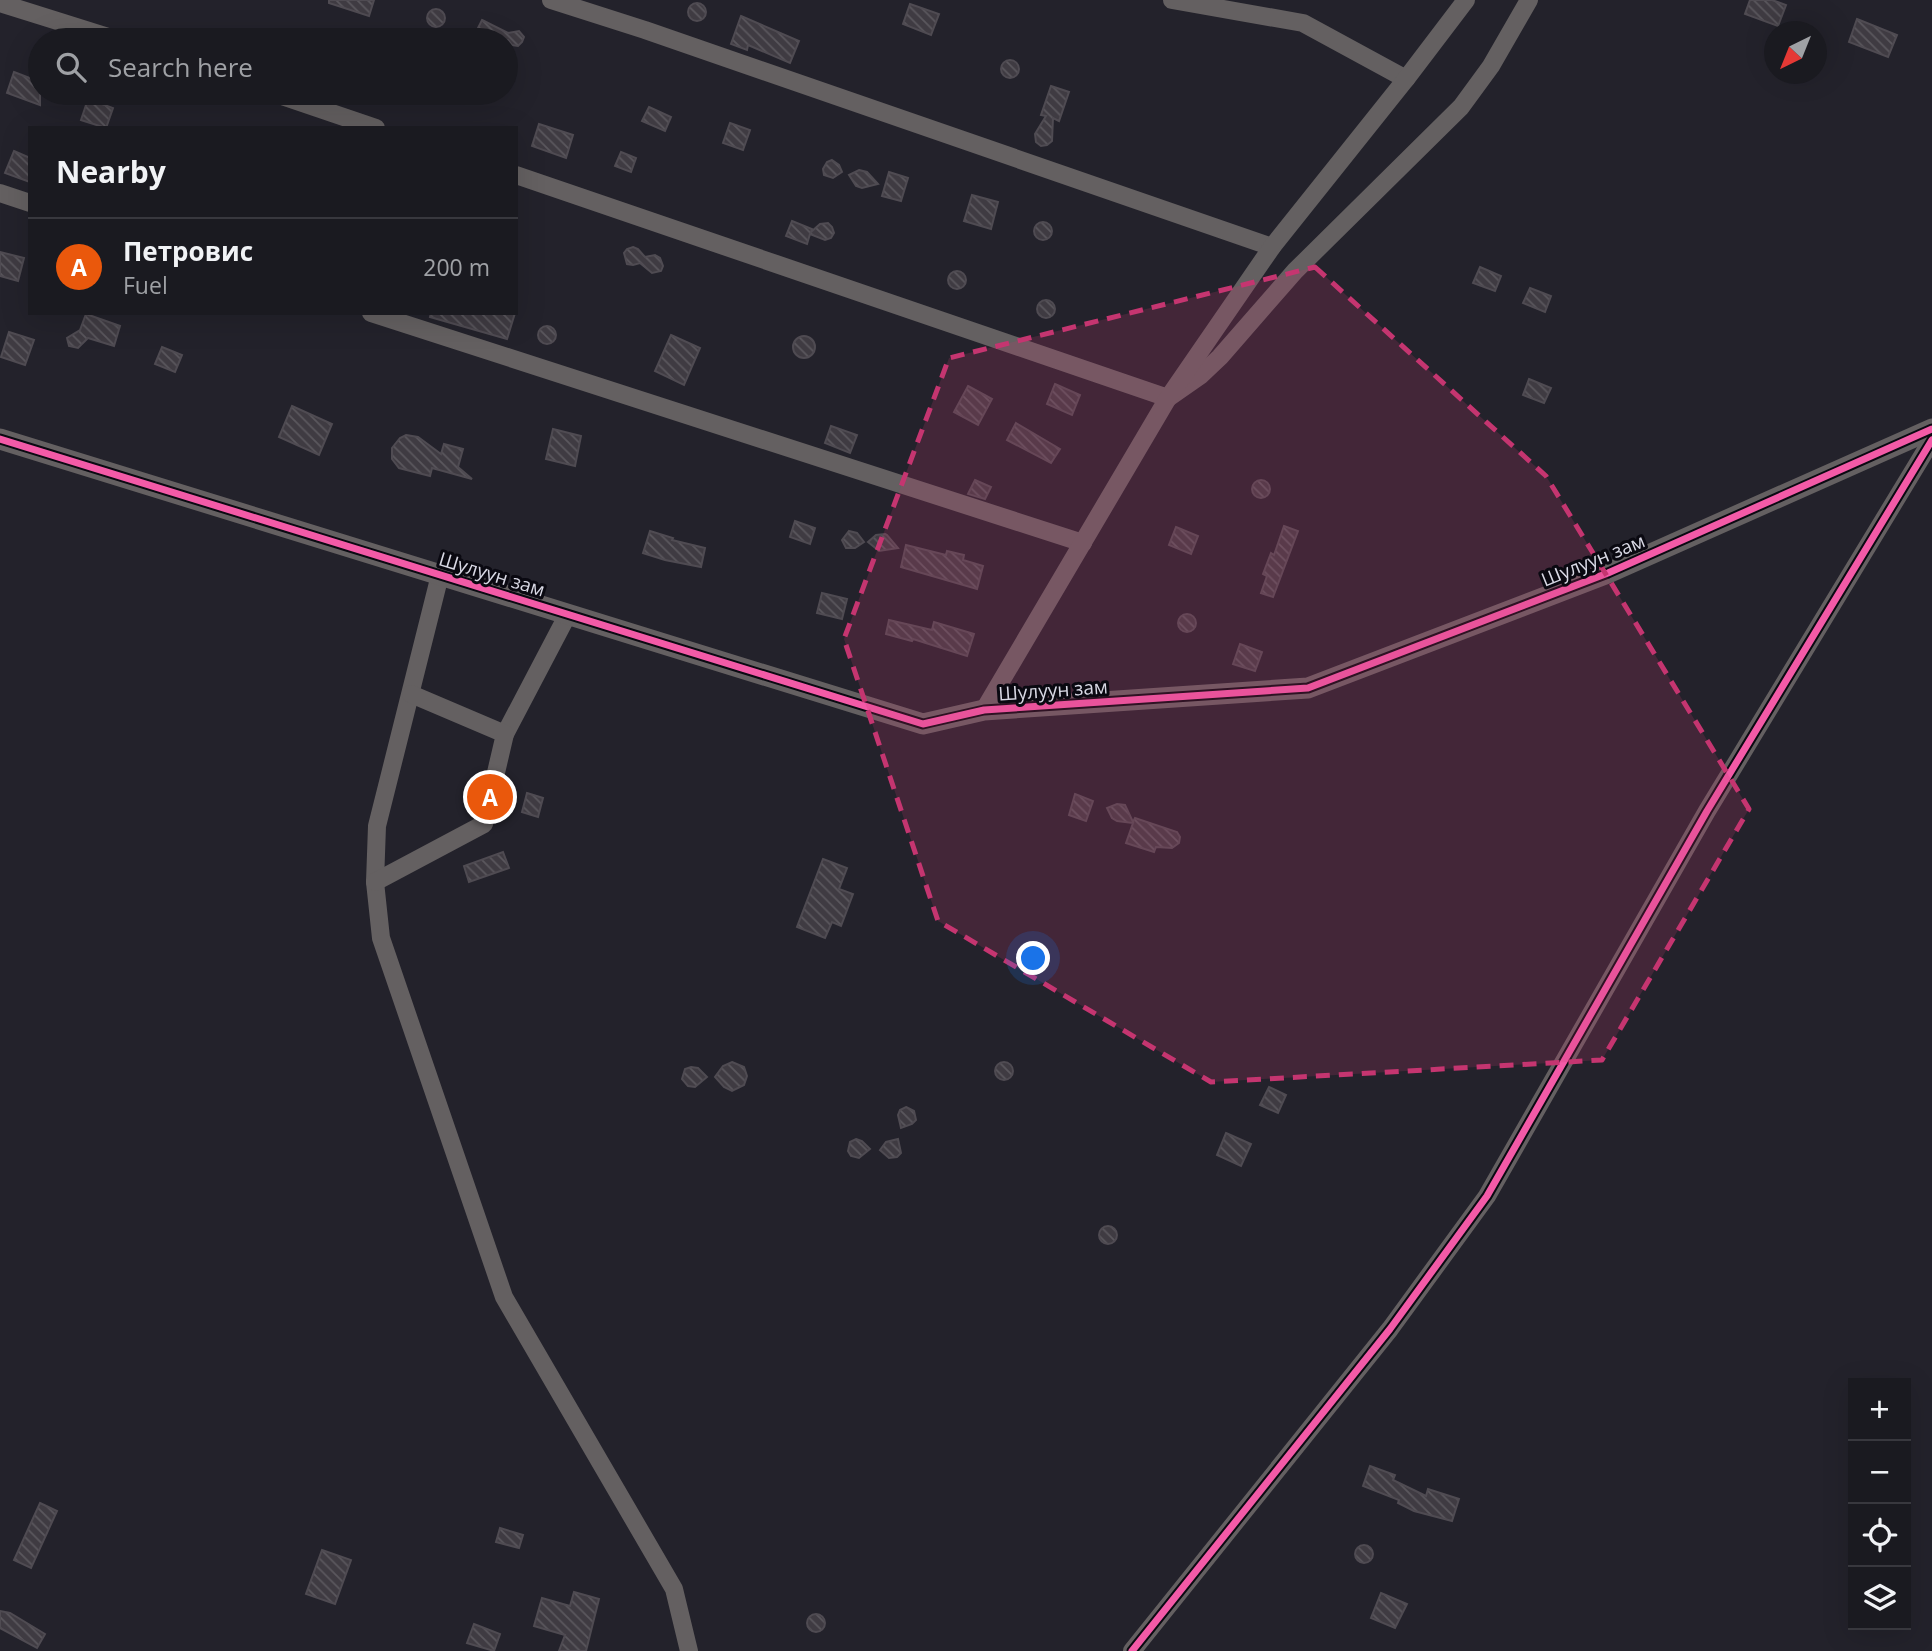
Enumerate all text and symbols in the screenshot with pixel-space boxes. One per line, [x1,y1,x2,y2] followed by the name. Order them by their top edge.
[1764,21,1827,84] north arrow
[28,28,518,105] search box
[52,48,90,86] icon: search
[108,49,253,85] text: Search here
[56,151,166,192] text: Nearby
[123,233,253,269] text: Петровис
[71,251,87,283] text: A
[423,251,490,283] text: 200 m
[123,269,168,301] text: Fuel
[1537,527,1649,593] street label: Шулуун зам
[436,546,548,602] street label: Шулуун зам
[997,673,1109,707] street label: Шулуун зам
[467,771,513,823] pin: A
[1016,941,1050,975] your location
[1848,1378,1911,1630] map controls
[1848,1378,1911,1441] button: +
[1848,1441,1911,1504] button: −
[1848,1504,1911,1567] button: locate
[1848,1567,1911,1630] button: layers

